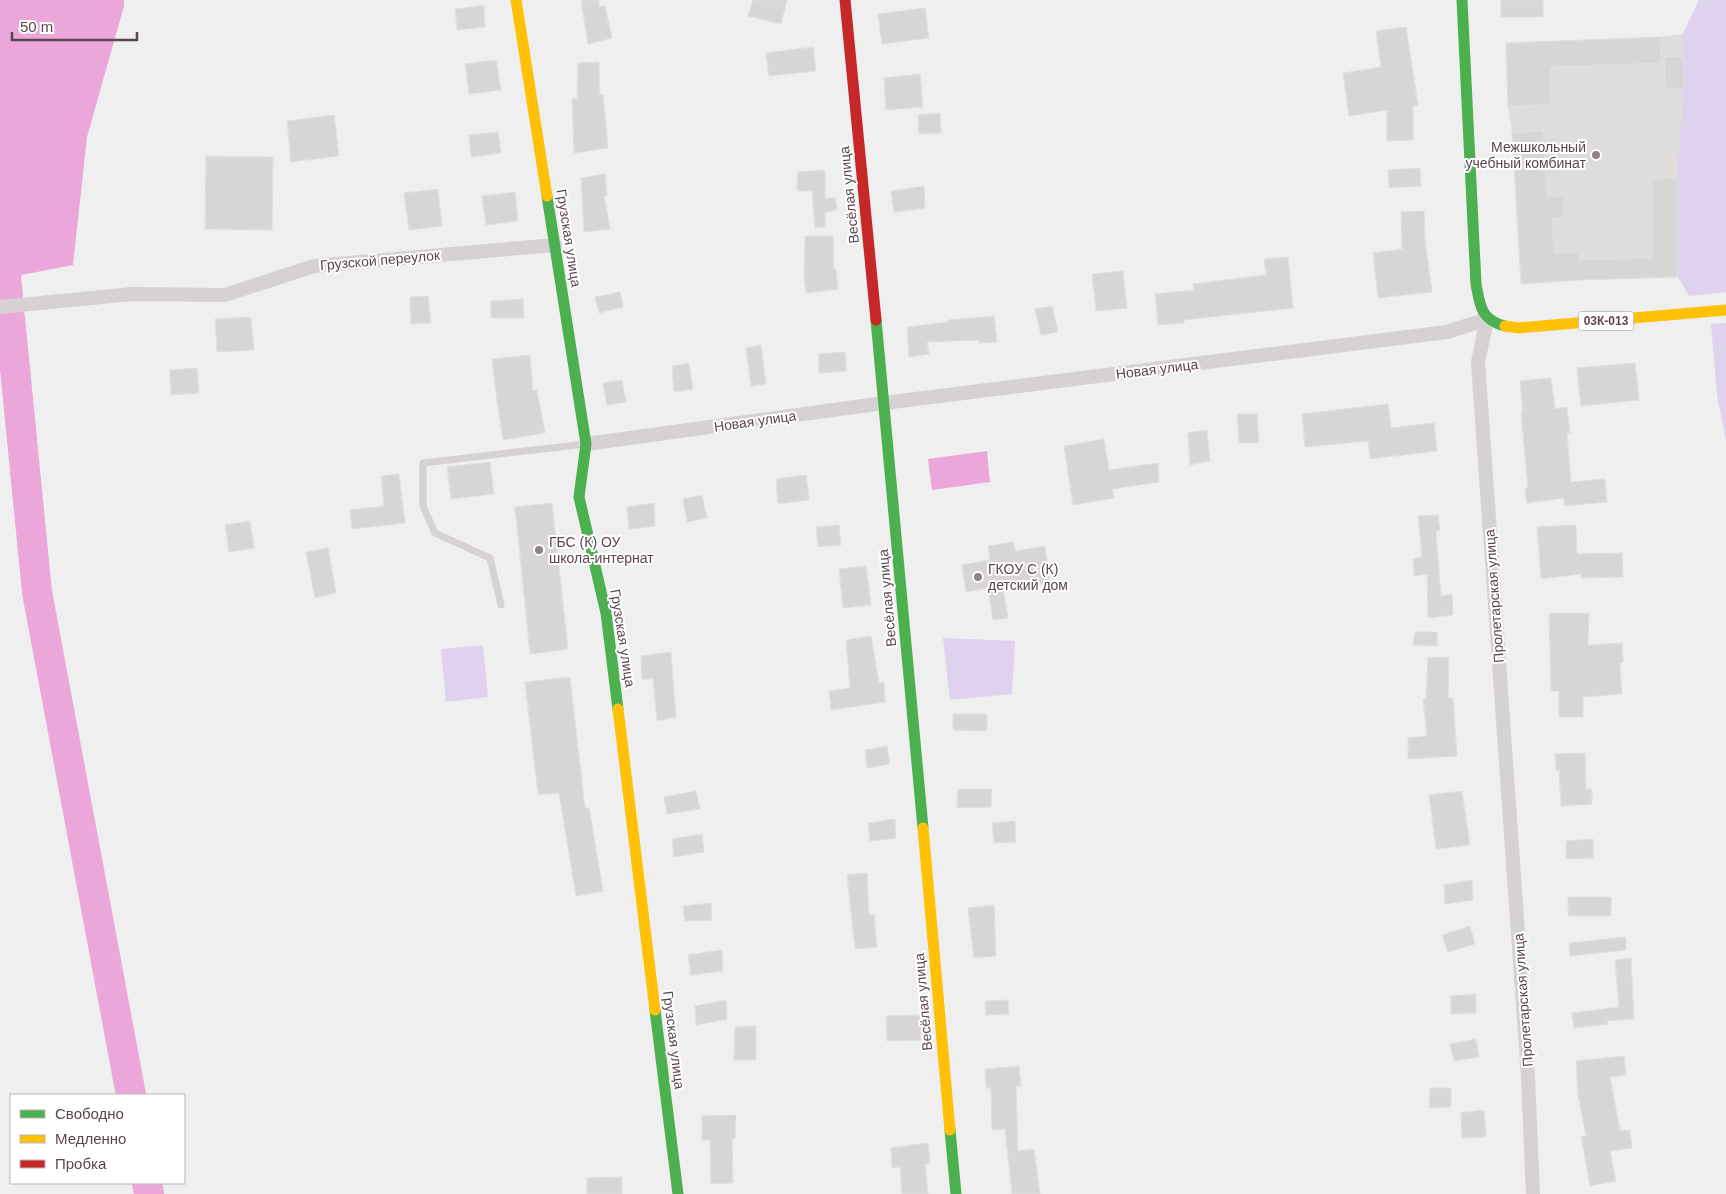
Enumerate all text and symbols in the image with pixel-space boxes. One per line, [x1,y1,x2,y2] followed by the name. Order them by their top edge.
[12,10,138,42] scale bar
[20,18,53,35] text: 50 m
[1466,139,1587,171] place label: Межшкольный учебный комбинат
[836,145,862,244] street label: Весёлая улица
[1590,149,1602,161] marker: Межшкольный учебный комбинат
[553,188,585,288] street label: Грузская улица
[319,247,441,273] street label: Грузской переулок
[1578,312,1634,331] road number: 03К-013
[1115,356,1199,382] street label: Новая улица
[713,407,797,435] street label: Новая улица
[1481,528,1507,663] street label: Пролетарская улица
[549,534,654,566] place label: ГБС (К) ОУ школа-интернат
[533,544,545,556] marker: ГБС (К) ОУ школа-интернат
[875,548,899,647] street label: Весёлая улица
[988,561,1068,593] place label: ГКОУ С (К) детский дом
[972,571,984,583] marker: ГКОУ С (К) детский дом
[607,588,639,688] street label: Грузская улица
[1510,932,1536,1067] street label: Пролетарская улица
[911,952,935,1051] street label: Весёлая улица
[660,990,688,1090] street label: Грузская улица
[10,1094,185,1184] legend
[55,1105,124,1122] text: Свободно
[55,1130,126,1147] text: Медленно
[55,1155,107,1172] text: Пробка

